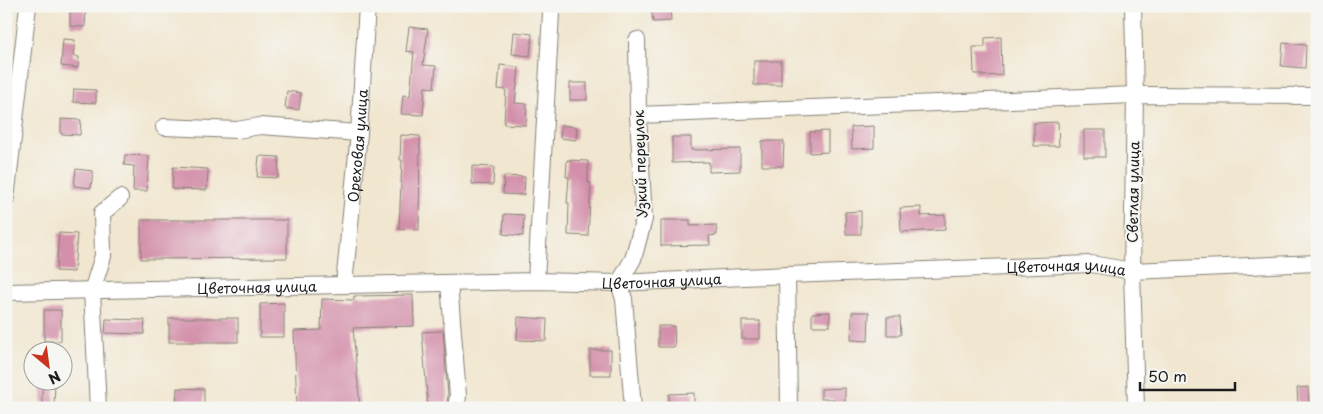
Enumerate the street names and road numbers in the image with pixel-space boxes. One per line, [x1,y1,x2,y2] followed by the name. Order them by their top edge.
[342,88,372,203] street label: Ореховая улица
[628,109,652,218] street label: Узкий переулок
[1122,141,1144,243] street label: Светлая улица
[1006,253,1128,280] street label: Цветочная улица
[602,268,722,294] street label: Цветочная улица
[197,275,317,299] street label: Цветочная улица

